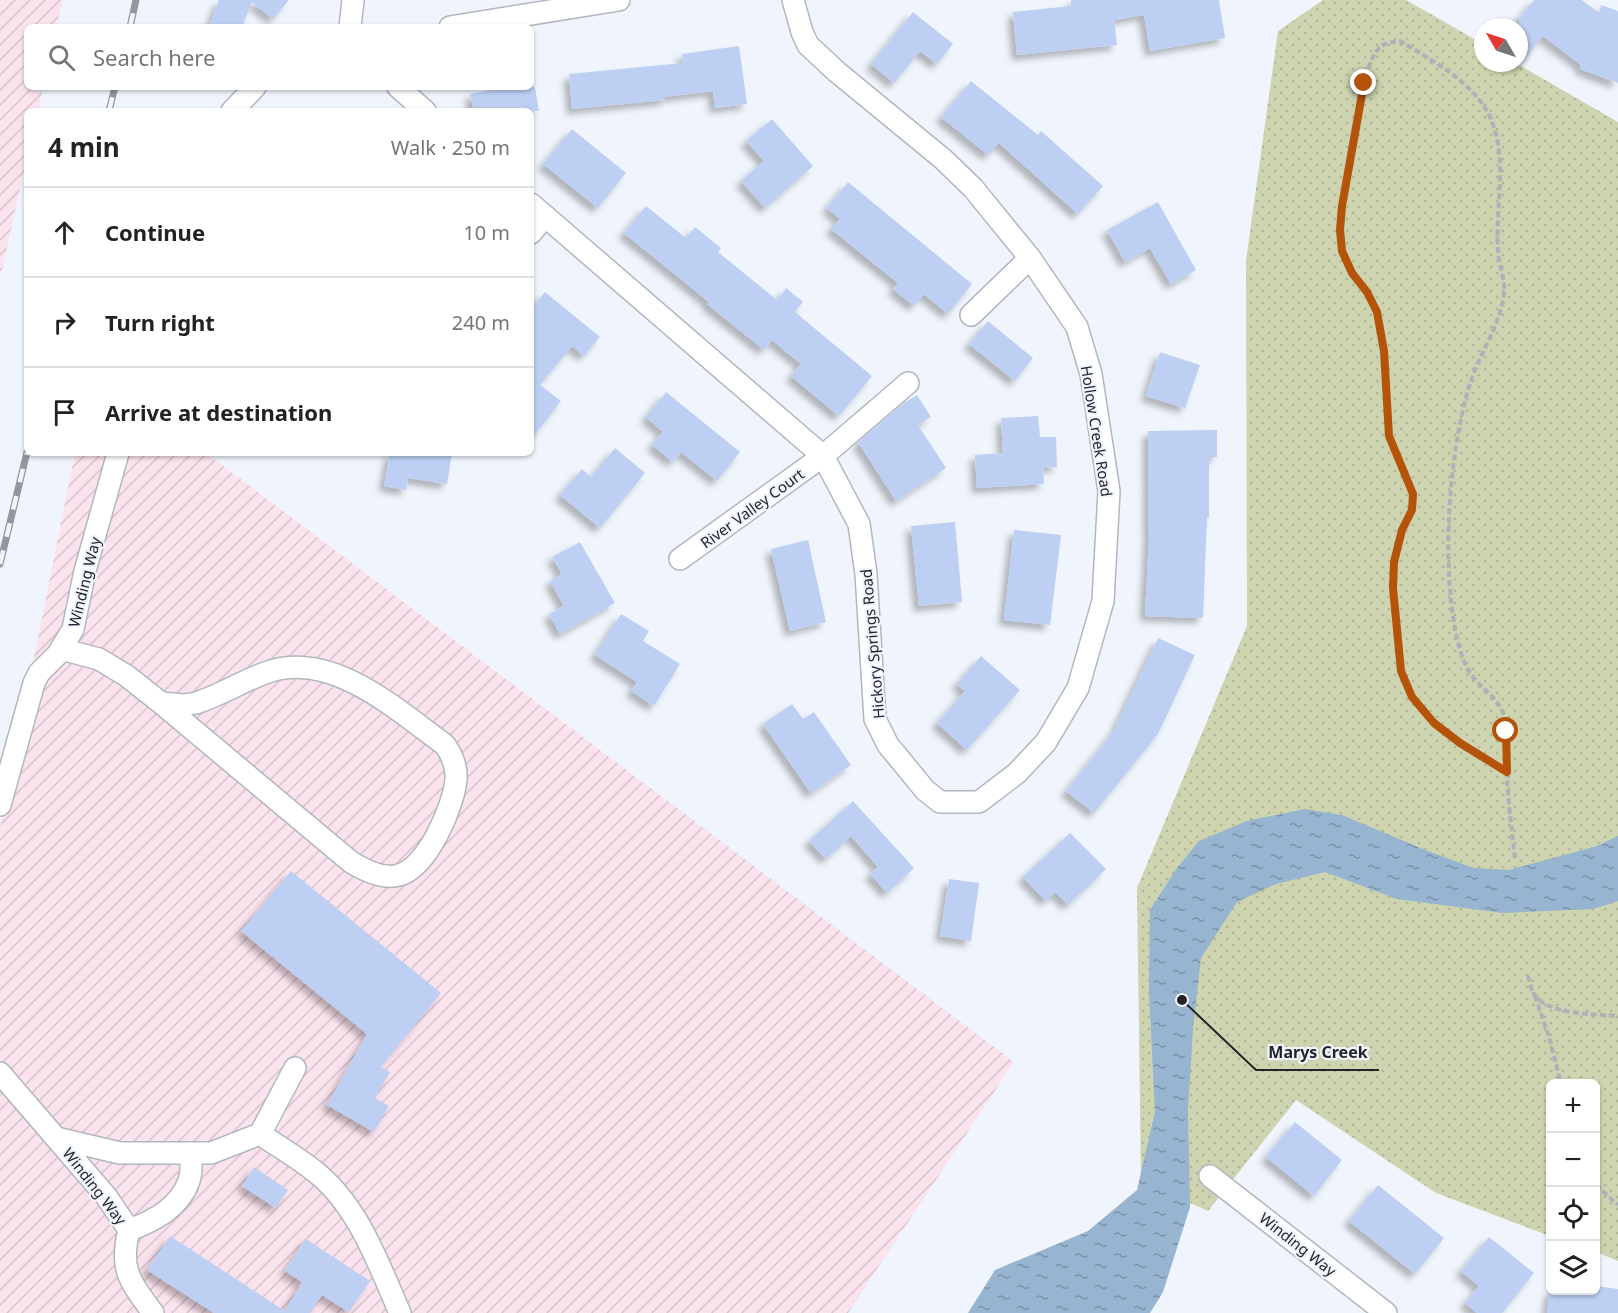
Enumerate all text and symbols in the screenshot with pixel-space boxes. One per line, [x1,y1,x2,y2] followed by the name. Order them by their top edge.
[1474,18,1528,72] north arrow
[24,24,534,90] search box
[45,41,78,74] icon: search
[93,42,215,72] text: Search here
[1350,69,1376,95] route end
[48,129,120,165] text: 4 min
[391,134,510,161] text: Walk · 250 m
[48,216,81,249] icon: ahead
[105,217,205,247] text: Continue
[463,219,510,246] text: 10 m
[48,306,81,339] icon: right
[105,307,215,337] text: Turn right
[452,309,510,336] text: 240 m
[1077,364,1117,498] street label: Hollow Creek Road
[48,396,81,429] icon: arrive
[105,397,332,427] text: Arrive at destination
[696,463,808,552] street label: River Valley Court
[63,534,105,629] street label: Winding Way
[855,568,889,720] street label: Hickory Springs Road
[1492,717,1518,743] route start
[1256,1036,1379,1070] callout: Marys Creek
[1268,1041,1368,1063] text: Marys Creek
[1546,1079,1600,1295] map controls
[1546,1079,1600,1133] button: +
[1546,1133,1600,1187] button: −
[59,1143,132,1229] street label: Winding Way
[1546,1187,1600,1241] button: locate
[1255,1208,1341,1281] street label: Winding Way
[1546,1241,1600,1295] button: layers

